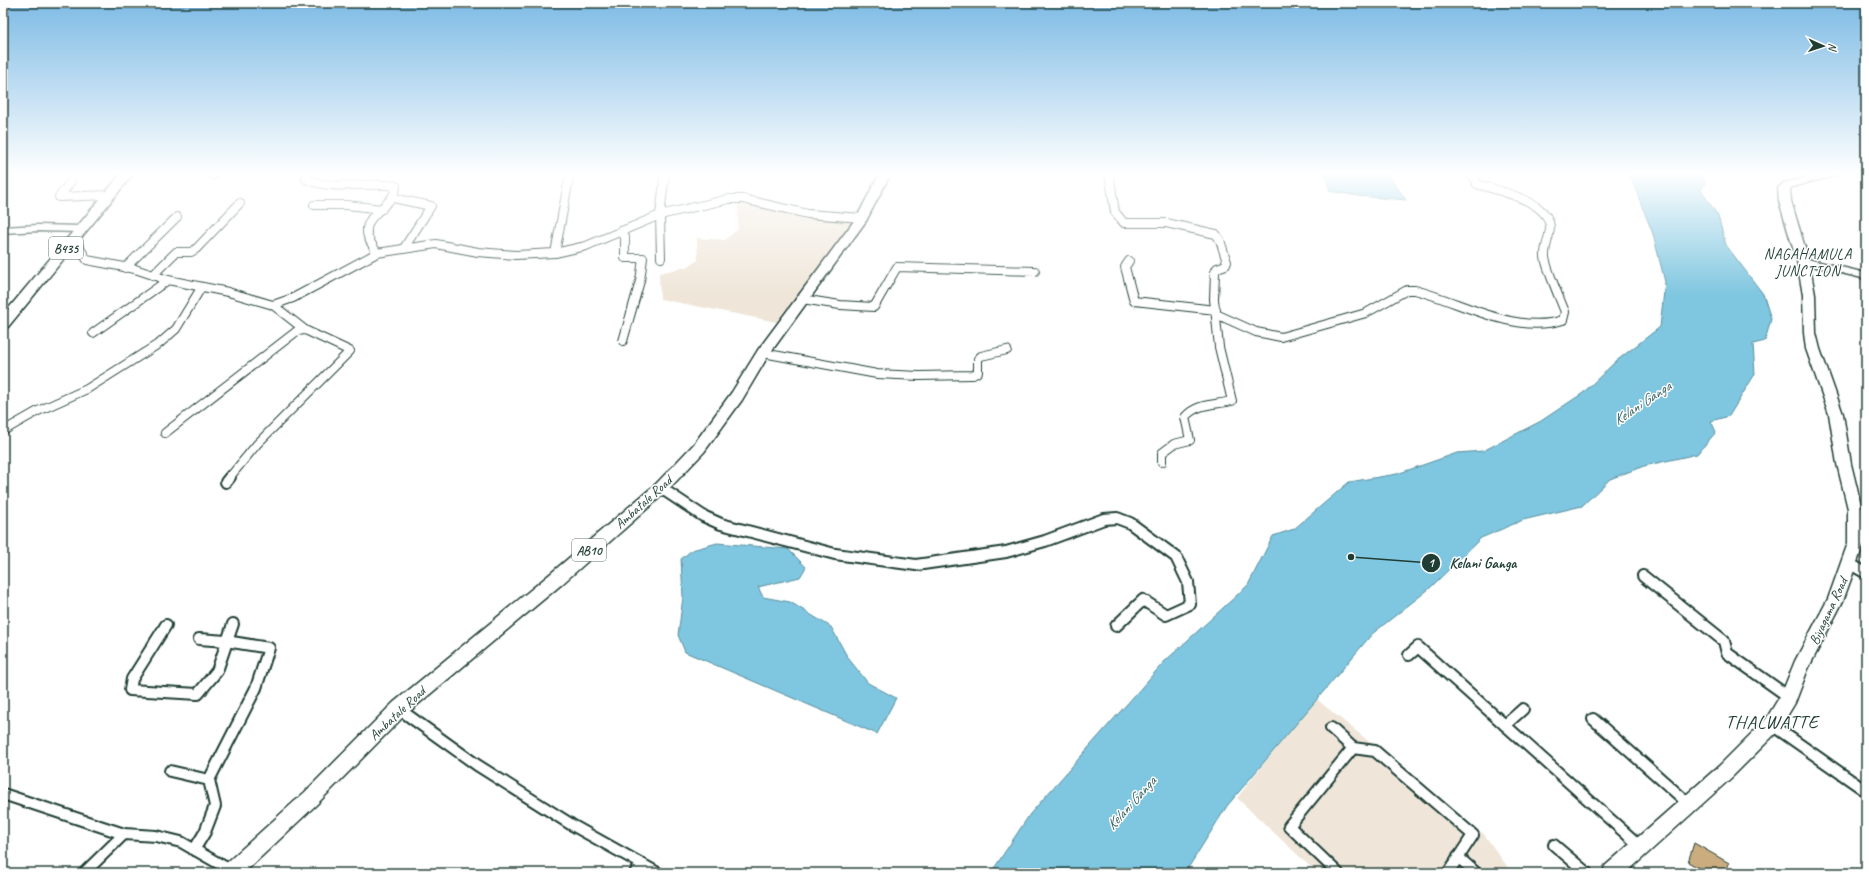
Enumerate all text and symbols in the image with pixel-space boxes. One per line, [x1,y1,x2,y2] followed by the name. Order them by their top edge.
[1803,26,1843,66] north arrow
[1826,43,1840,52] text: N
[49,237,83,259] road number: B435
[1764,245,1853,281] district label: NAGAHAMULA JUNCTION
[1610,376,1676,430] water label: Kelani Ganga
[611,471,677,532] street label: Ambatale Road
[572,539,606,561] road number: AB10
[1421,549,1524,576] callout: Kelani Ganga
[1449,554,1518,573] text: Kelani Ganga
[1428,555,1435,571] text: 1
[1806,573,1852,647] street label: Biyagama Road
[366,681,431,744] street label: Ambatale Road
[1725,710,1821,734] district label: THALWATTE
[1102,771,1162,834] water label: Kelani Ganga

